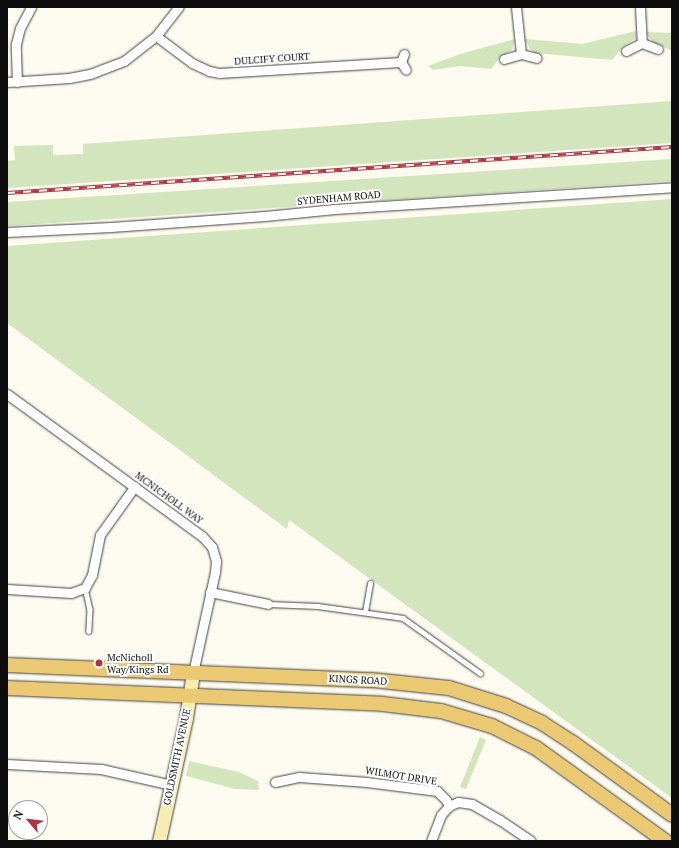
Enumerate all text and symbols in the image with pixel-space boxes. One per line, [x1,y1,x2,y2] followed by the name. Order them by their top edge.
[234,50,310,68] street label: DULCIFY COURT
[297,188,381,208] street label: SYDENHAM ROAD
[133,469,205,527] street label: MCNICHOLL WAY
[107,651,169,674] place label: McNicholl Way/Kings Rd
[94,658,104,668] marker: McNicholl Way/Kings Rd
[328,672,388,688] street label: KINGS ROAD
[161,708,193,806] street label: GOLDSMITH AVENUE
[364,764,438,788] street label: WILMOT DRIVE
[8,800,48,840] north arrow
[10,808,26,822] text: N

